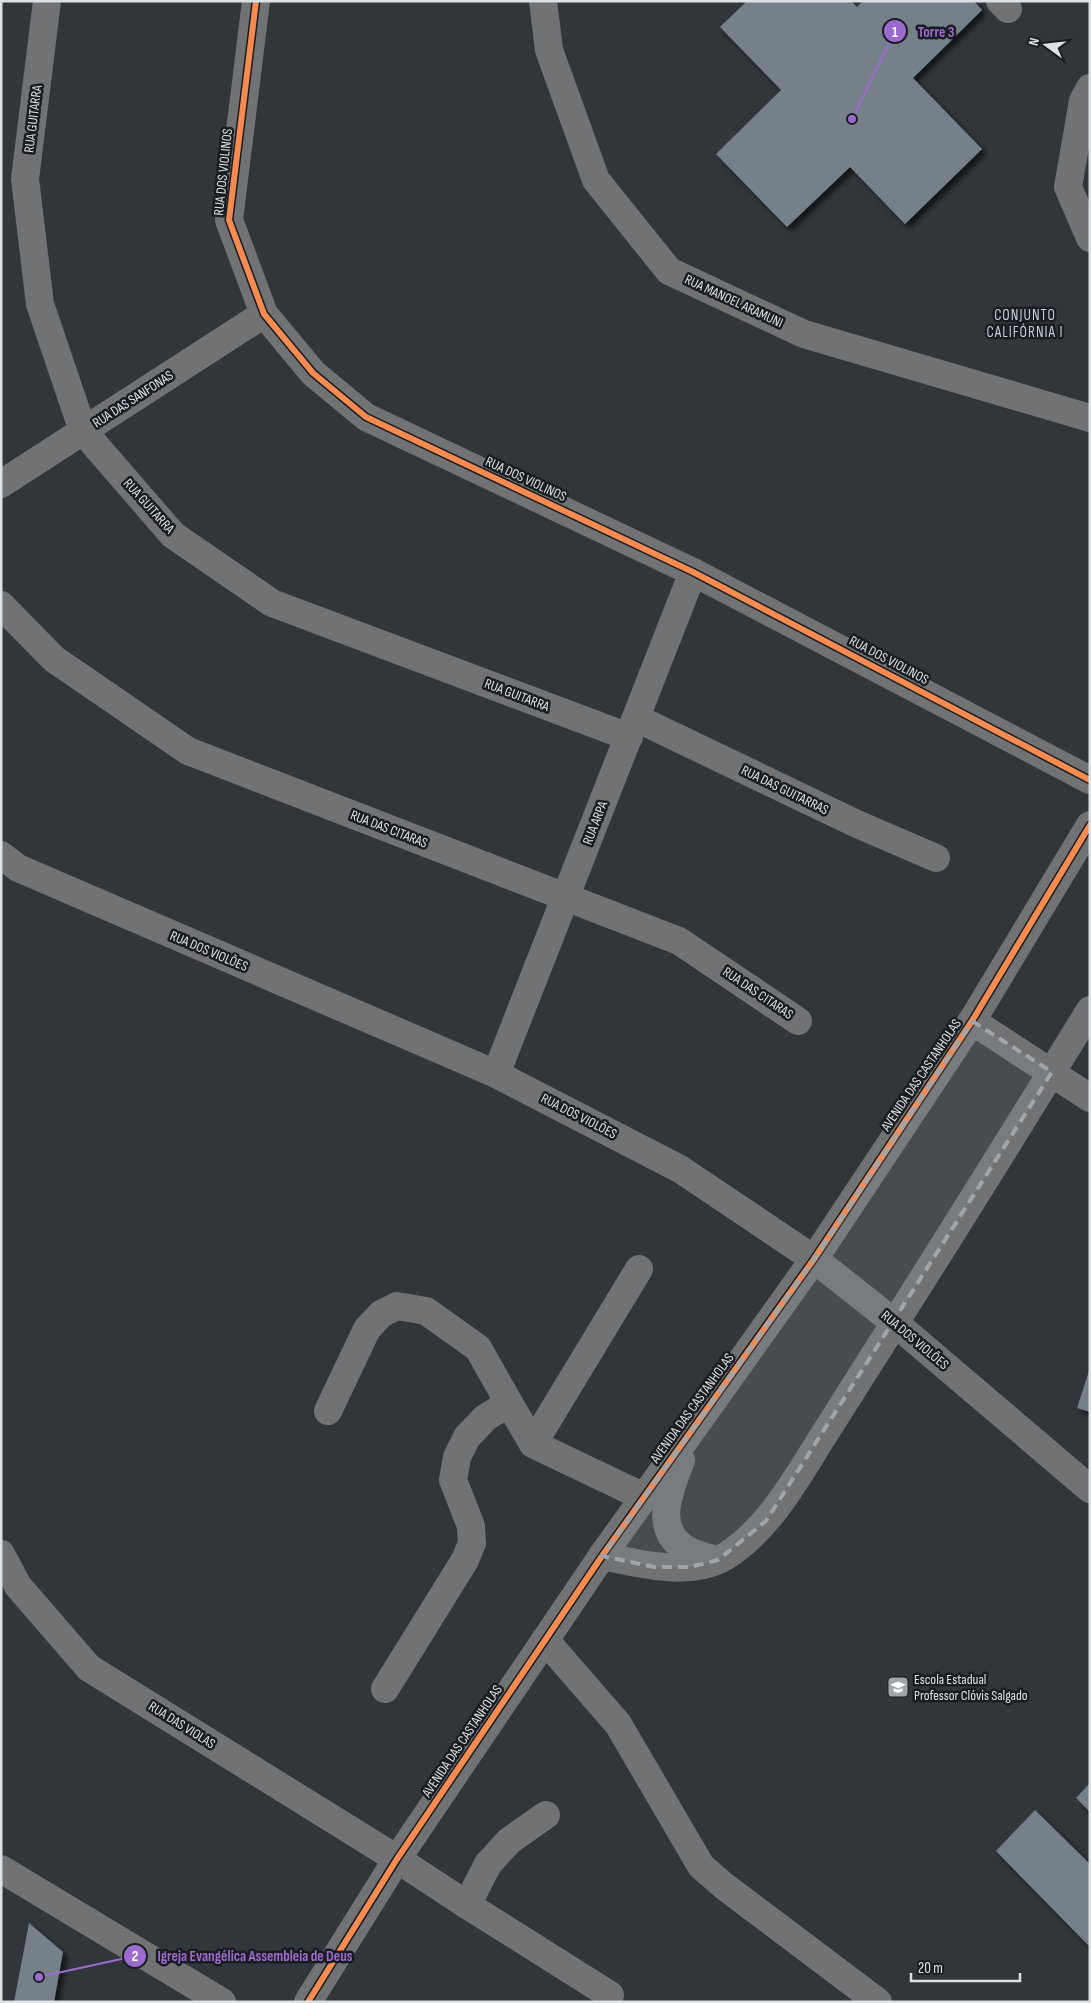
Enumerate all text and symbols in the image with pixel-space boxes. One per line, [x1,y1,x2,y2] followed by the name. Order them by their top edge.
[882,16,964,46] callout: Torre 3
[1021,20,1071,70] north arrow
[892,23,898,42] text: 1
[918,23,955,42] text: Torre 3
[1025,36,1043,48] text: N
[20,83,46,154] street label: RUA GUITARRA
[210,128,236,216] street label: RUA DOS VIOLINOS
[682,271,786,331] street label: RUA MANOEL ARAMUNI
[987,306,1063,342] district label: CONJUNTO CALIFÓRNIA I
[89,367,177,431] street label: RUA DAS SANFONAS
[483,453,569,505] street label: RUA DOS VIOLINOS
[120,475,179,538] street label: RUA GUITARRA
[846,632,932,688] street label: RUA DOS VIOLINOS
[482,675,553,716] street label: RUA GUITARRA
[739,762,831,818] street label: RUA DAS GUITARRAS
[579,798,611,847] street label: RUA ARPA
[348,806,430,852] street label: RUA DAS CITARAS
[167,927,251,975] street label: RUA DOS VIOLÕES
[719,963,797,1023] street label: RUA DAS CITARAS
[877,1016,965,1135] street label: AVENIDA DAS CASTANHOLAS
[538,1090,620,1142] street label: RUA DOS VIOLÕES
[878,1307,952,1373] street label: RUA DOS VIOLÕES
[646,1350,738,1467] street label: AVENIDA DAS CASTANHOLAS
[914,1671,1028,1704] place label: Escola Estadual Professor Clóvis Salgado
[886,1675,910,1699] school or university icon: Escola Estadual Professor Clóvis Salgado
[418,1682,506,1801] street label: AVENIDA DAS CASTANHOLAS
[145,1698,219,1752] street label: RUA DAS VIOLAS
[122,1941,363,1971] callout: Igreja Evangélica Assembleia de Deus
[132,1947,138,1966] text: 2
[157,1947,353,1966] text: Igreja Evangélica Assembleia de Deus
[911,1950,1020,1982] scale bar
[918,1959,943,1978] text: 20 m

